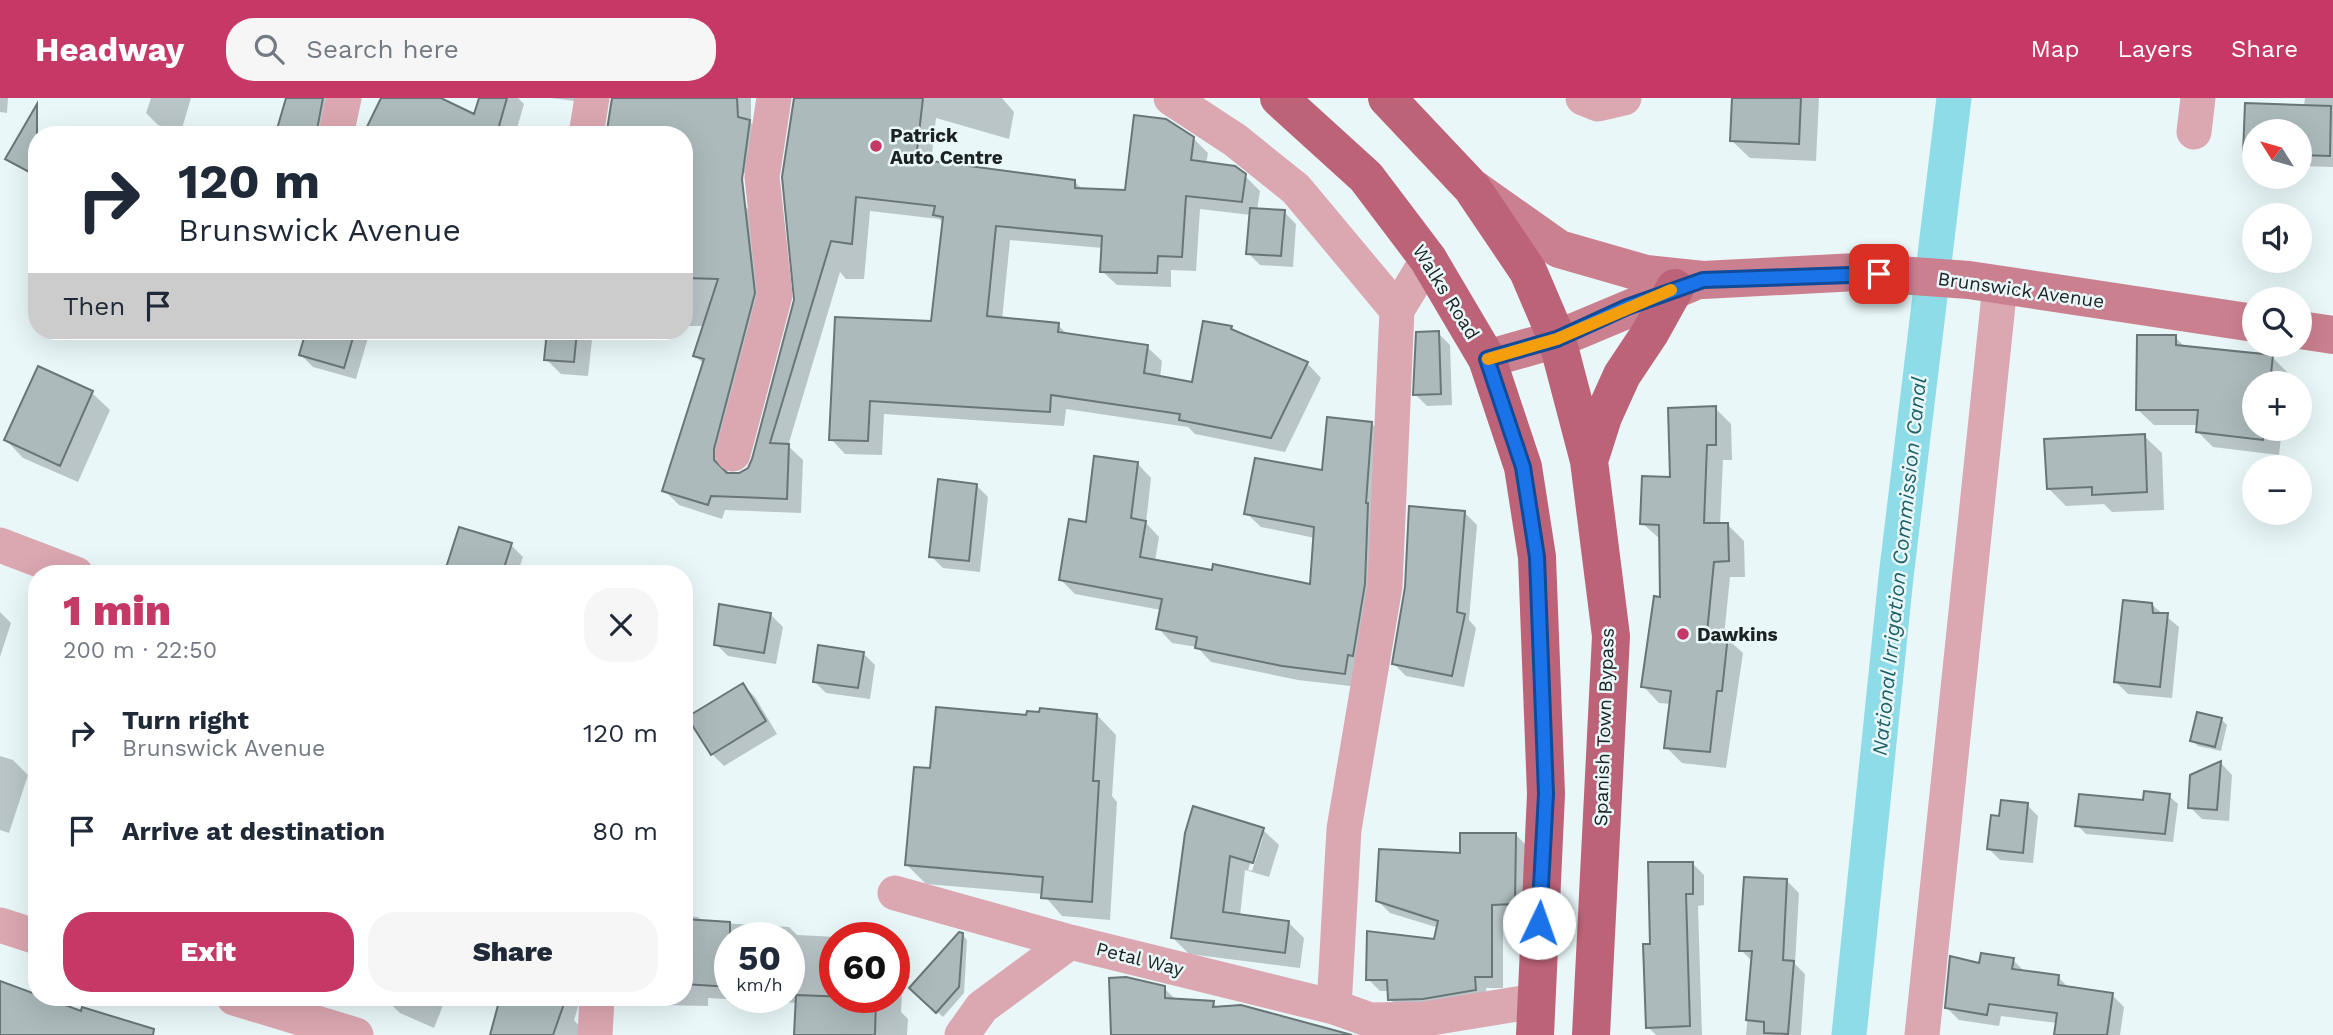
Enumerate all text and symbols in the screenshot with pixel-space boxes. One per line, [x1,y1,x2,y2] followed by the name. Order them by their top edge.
[226,18,716,81] search box
[35,30,184,69] text: Headway
[250,30,288,68] icon: search
[306,34,459,64] text: Search here
[2031,35,2079,63] text: Map
[2117,35,2193,63] text: Layers
[2231,35,2298,63] text: Share
[2242,119,2312,189] north arrow
[2242,119,2312,525] map controls
[890,124,1003,169] place label: Patrick Auto Centre
[868,138,884,154] marker: Patrick Auto Centre
[178,152,320,210] text: 120 m
[63,154,154,245] icon: right
[2242,203,2312,273] button: sound
[178,211,461,249] text: Brunswick Avenue
[1408,240,1484,344] street label: Walks Road
[1849,244,1909,304] pin
[1860,255,1898,293] icon: arrive
[1936,267,2106,313] street label: Brunswick Avenue
[139,287,177,325] icon: arrive
[2242,287,2312,357] button: search
[63,291,125,321] text: Then
[2242,371,2312,441] button: +
[1867,375,1931,757] water label: National Irrigation Commission Canal
[2242,455,2312,525] button: −
[63,586,171,635] text: 1 min
[584,588,658,662] button: close
[1697,623,1778,646] place label: Dawkins
[1675,626,1691,642] marker: Dawkins
[1589,627,1619,827] street label: Spanish Town Bypass
[63,637,217,664] text: 200 m · 22:50
[122,705,249,735] text: Turn right
[63,714,101,752] icon: right
[583,718,658,748] text: 120 m
[122,735,325,762] text: Brunswick Avenue
[63,812,101,850] icon: arrive
[122,816,385,846] text: Arrive at destination
[592,816,658,846] text: 80 m
[1502,886,1576,960] position arrow
[63,912,354,992] button: Exit
[368,912,658,992] button: Share
[819,922,910,1013] speed limit sign: 60
[738,937,781,979] text: 50
[1094,937,1186,981] street label: Petal Way
[736,974,783,995] text: km/h

